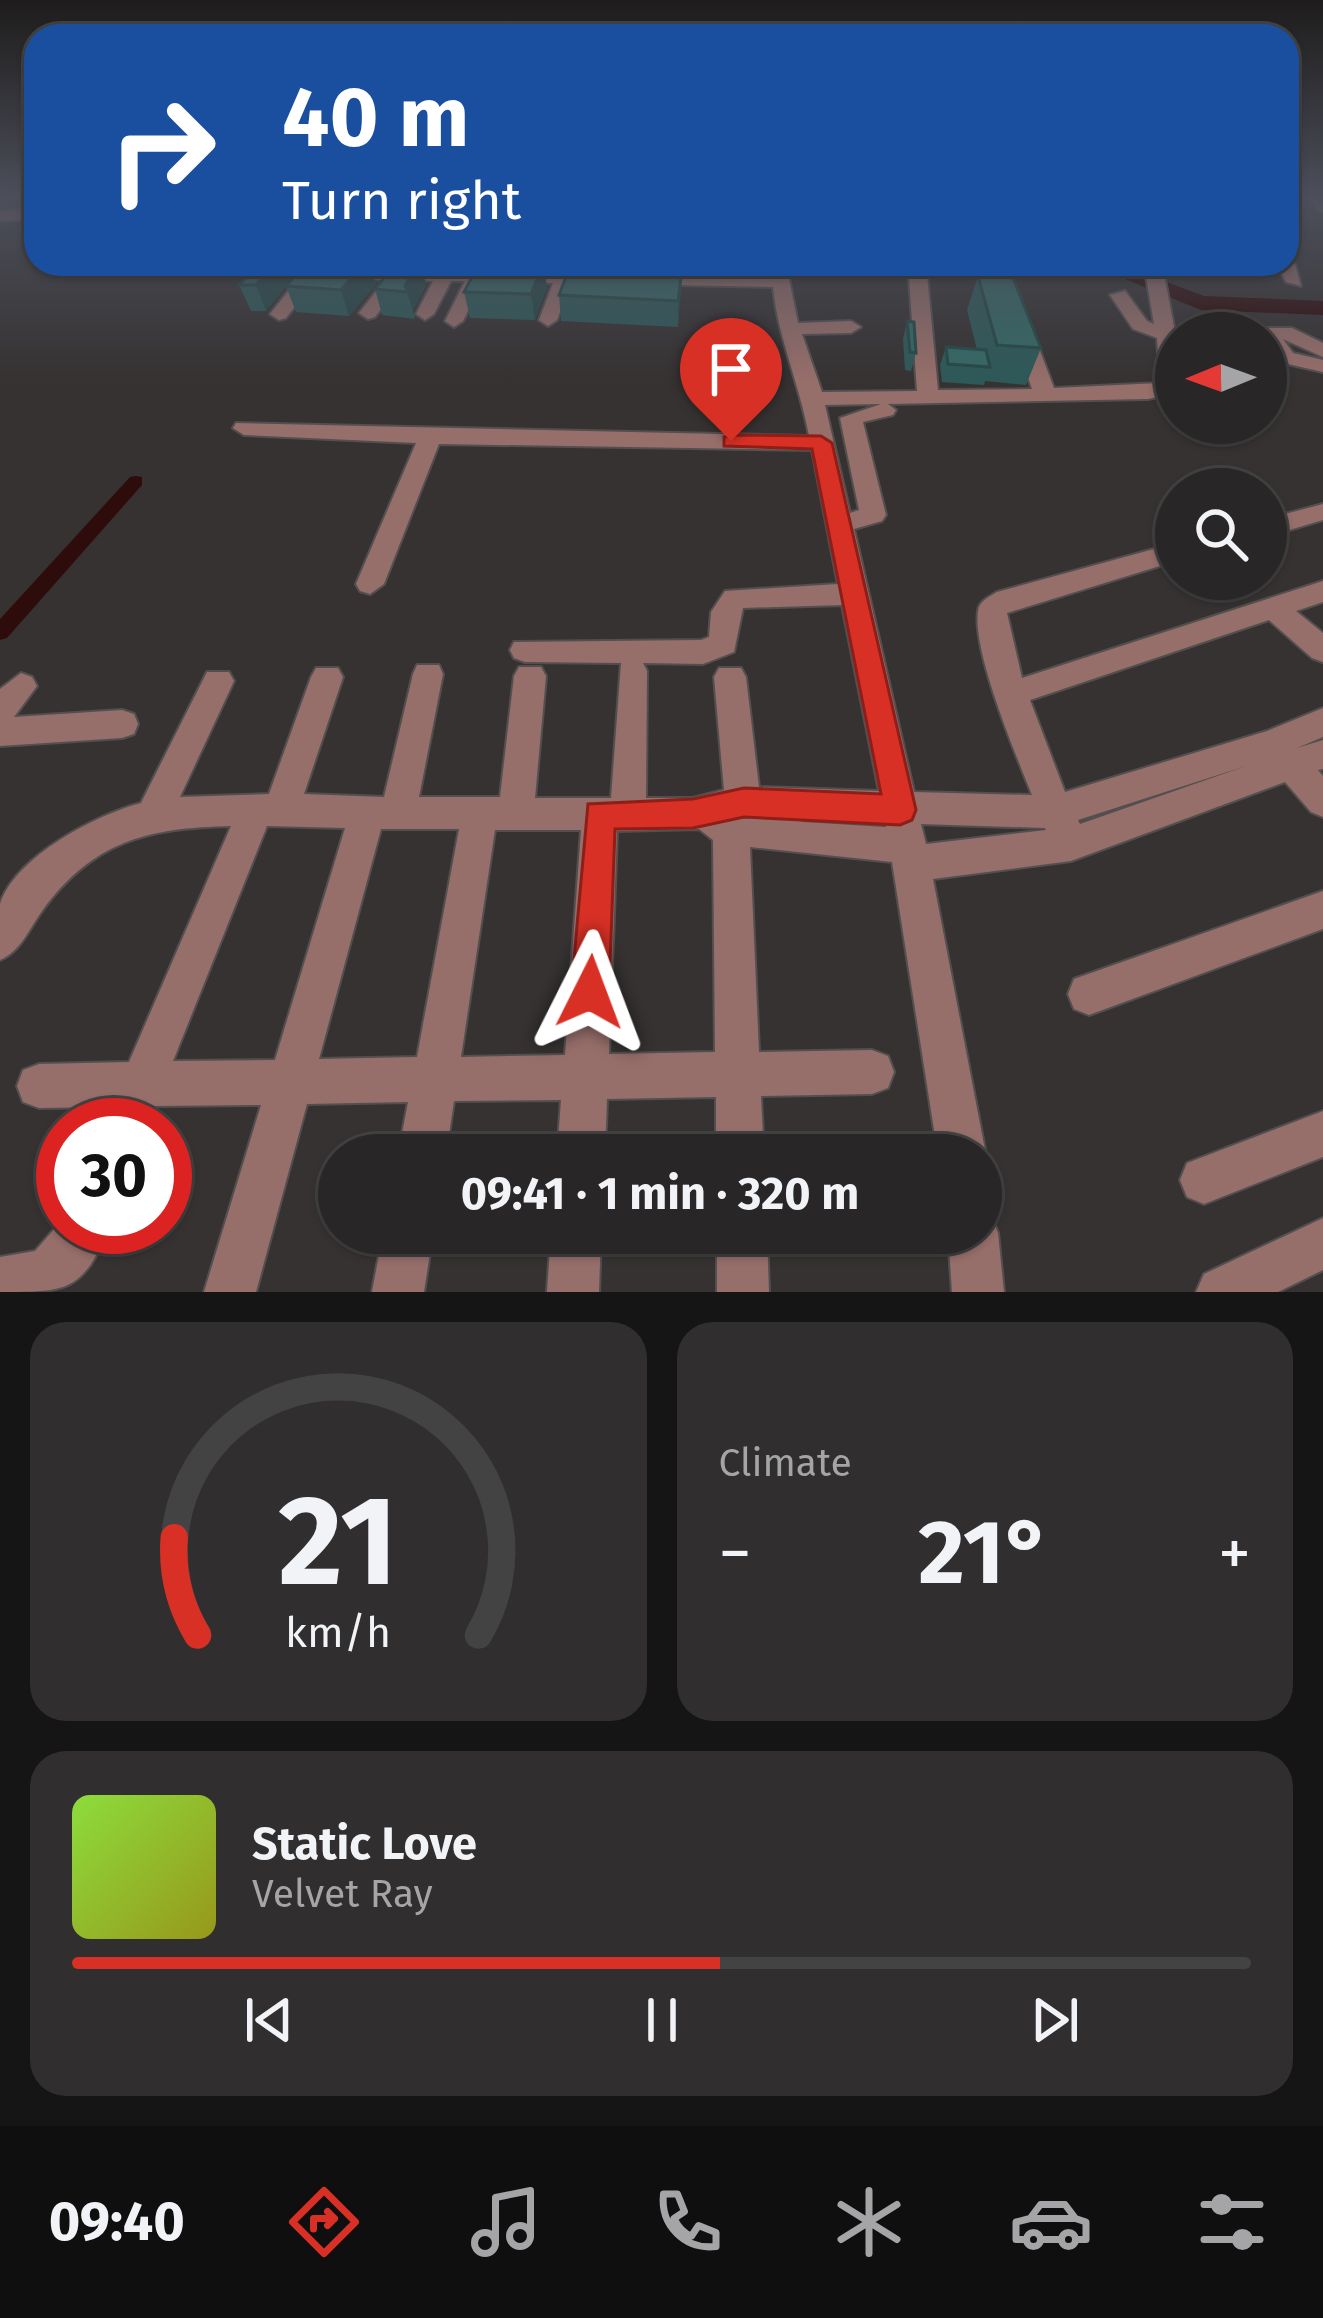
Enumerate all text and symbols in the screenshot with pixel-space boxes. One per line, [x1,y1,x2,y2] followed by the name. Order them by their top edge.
[282,67,470,168] text: 40 m
[84,72,240,228] icon: right
[282,169,521,233] text: Turn right
[1155,312,1287,444] north arrow
[1155,312,1287,600] map controls
[680,318,782,441] pin
[698,336,764,402] icon: arrive
[1155,468,1287,600] button: search
[527,929,653,1055] position arrow
[36,1098,192,1254] speed limit sign: 30
[461,1167,859,1221] text: 09:41 · 1 min · 320 m
[719,1440,852,1486] text: Climate
[278,1467,398,1617] text: 21
[918,1499,1051,1607] text: 21°
[719,1514,752,1593] text: −
[1218,1514,1251,1593] text: +
[285,1606,391,1657] text: km/h
[252,1817,477,1871] text: Static Love
[252,1871,433,1917] text: Velvet Ray
[236,1987,302,2053] icon: previous
[629,1987,695,2053] icon: pause
[1022,1987,1088,2053] icon: next
[282,2180,366,2264] icon: directions
[464,2180,548,2264] icon: music
[646,2180,730,2264] icon: phone
[827,2180,911,2264] icon: climate
[1009,2180,1093,2264] icon: car
[1190,2180,1274,2264] icon: filters
[49,2190,185,2254] text: 09:40

